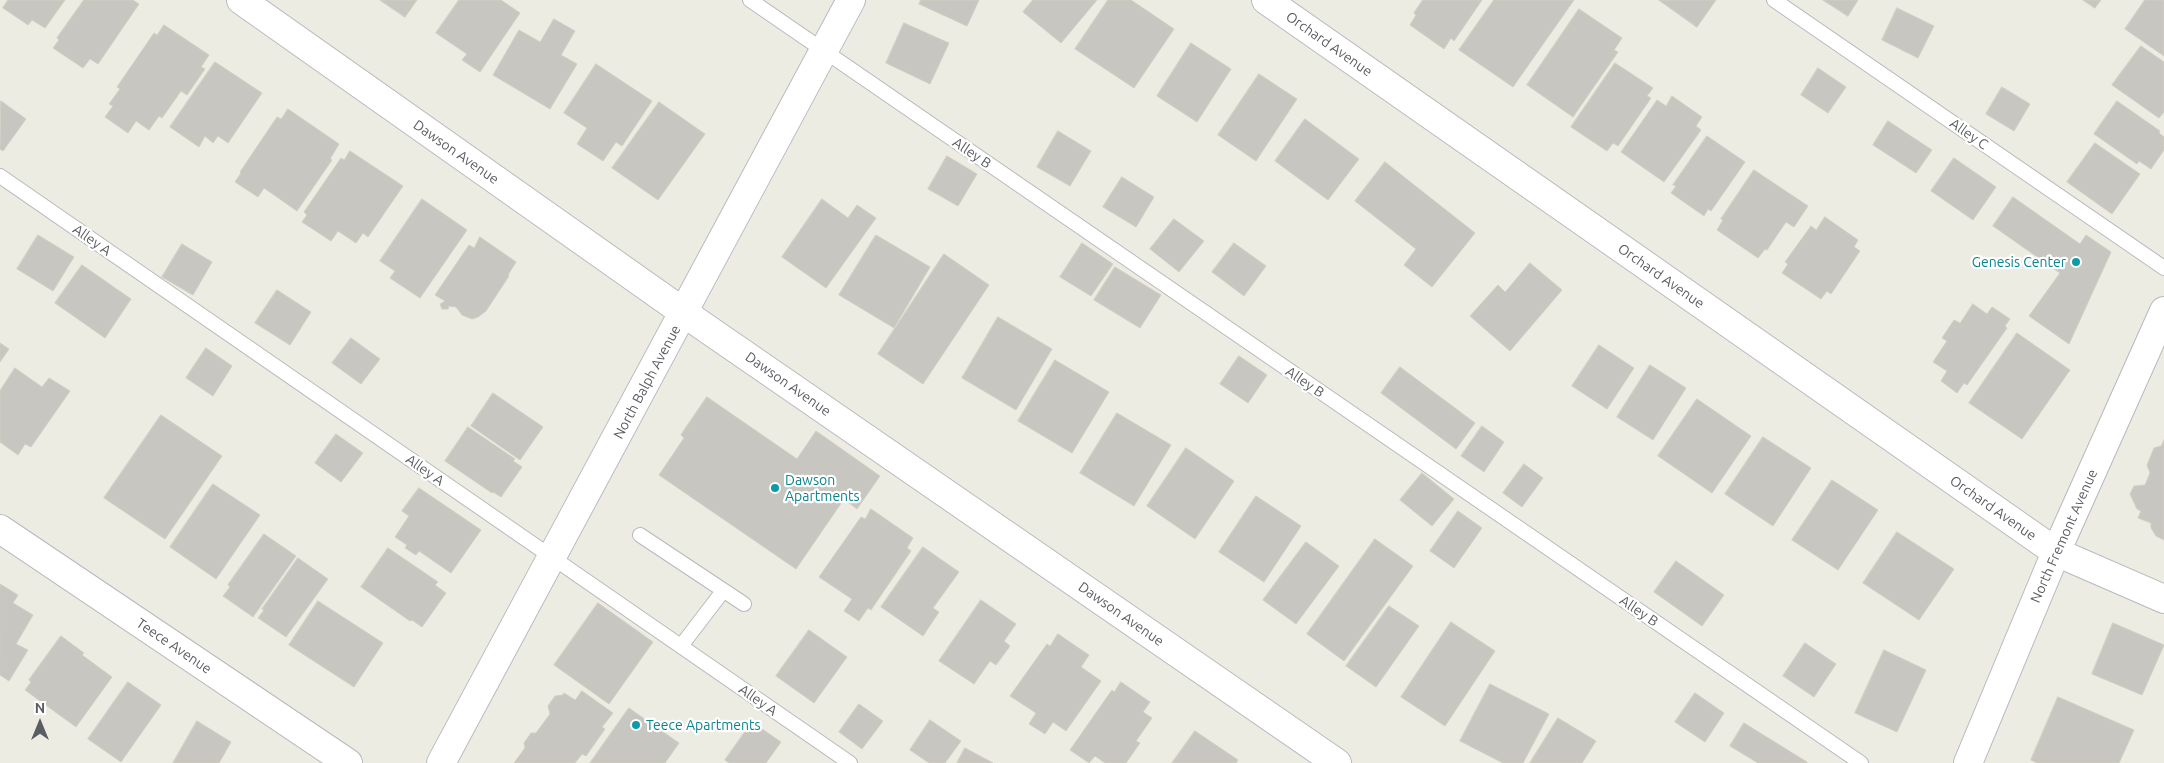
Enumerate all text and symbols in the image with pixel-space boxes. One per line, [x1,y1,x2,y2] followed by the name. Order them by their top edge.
[1283,8,1375,80] street label: Orchard Avenue
[1947,115,1991,153] street label: Alley C
[410,116,502,188] street label: Dawson Avenue
[949,134,995,172] street label: Alley B
[69,221,115,259] street label: Alley A
[1615,240,1707,312] street label: Orchard Avenue
[1972,254,2066,270] place label: Genesis Center
[2070,256,2082,268] marker: Genesis Center
[610,322,684,442] street label: North Balph Avenue
[742,348,834,420] street label: Dawson Avenue
[1282,363,1328,401] street label: Alley B
[402,451,448,489] street label: Alley A
[2027,467,2101,605] street label: North Fremont Avenue
[785,472,860,504] place label: Dawson Apartments
[1947,472,2039,544] street label: Orchard Avenue
[769,482,781,494] marker: Dawson Apartments
[1075,578,1167,650] street label: Dawson Avenue
[1616,592,1662,630] street label: Alley B
[133,615,215,677] street label: Teece Avenue
[735,681,781,719] street label: Alley A
[15,698,65,748] north arrow
[35,700,45,716] text: N
[646,717,761,733] place label: Teece Apartments
[630,719,642,731] marker: Teece Apartments

